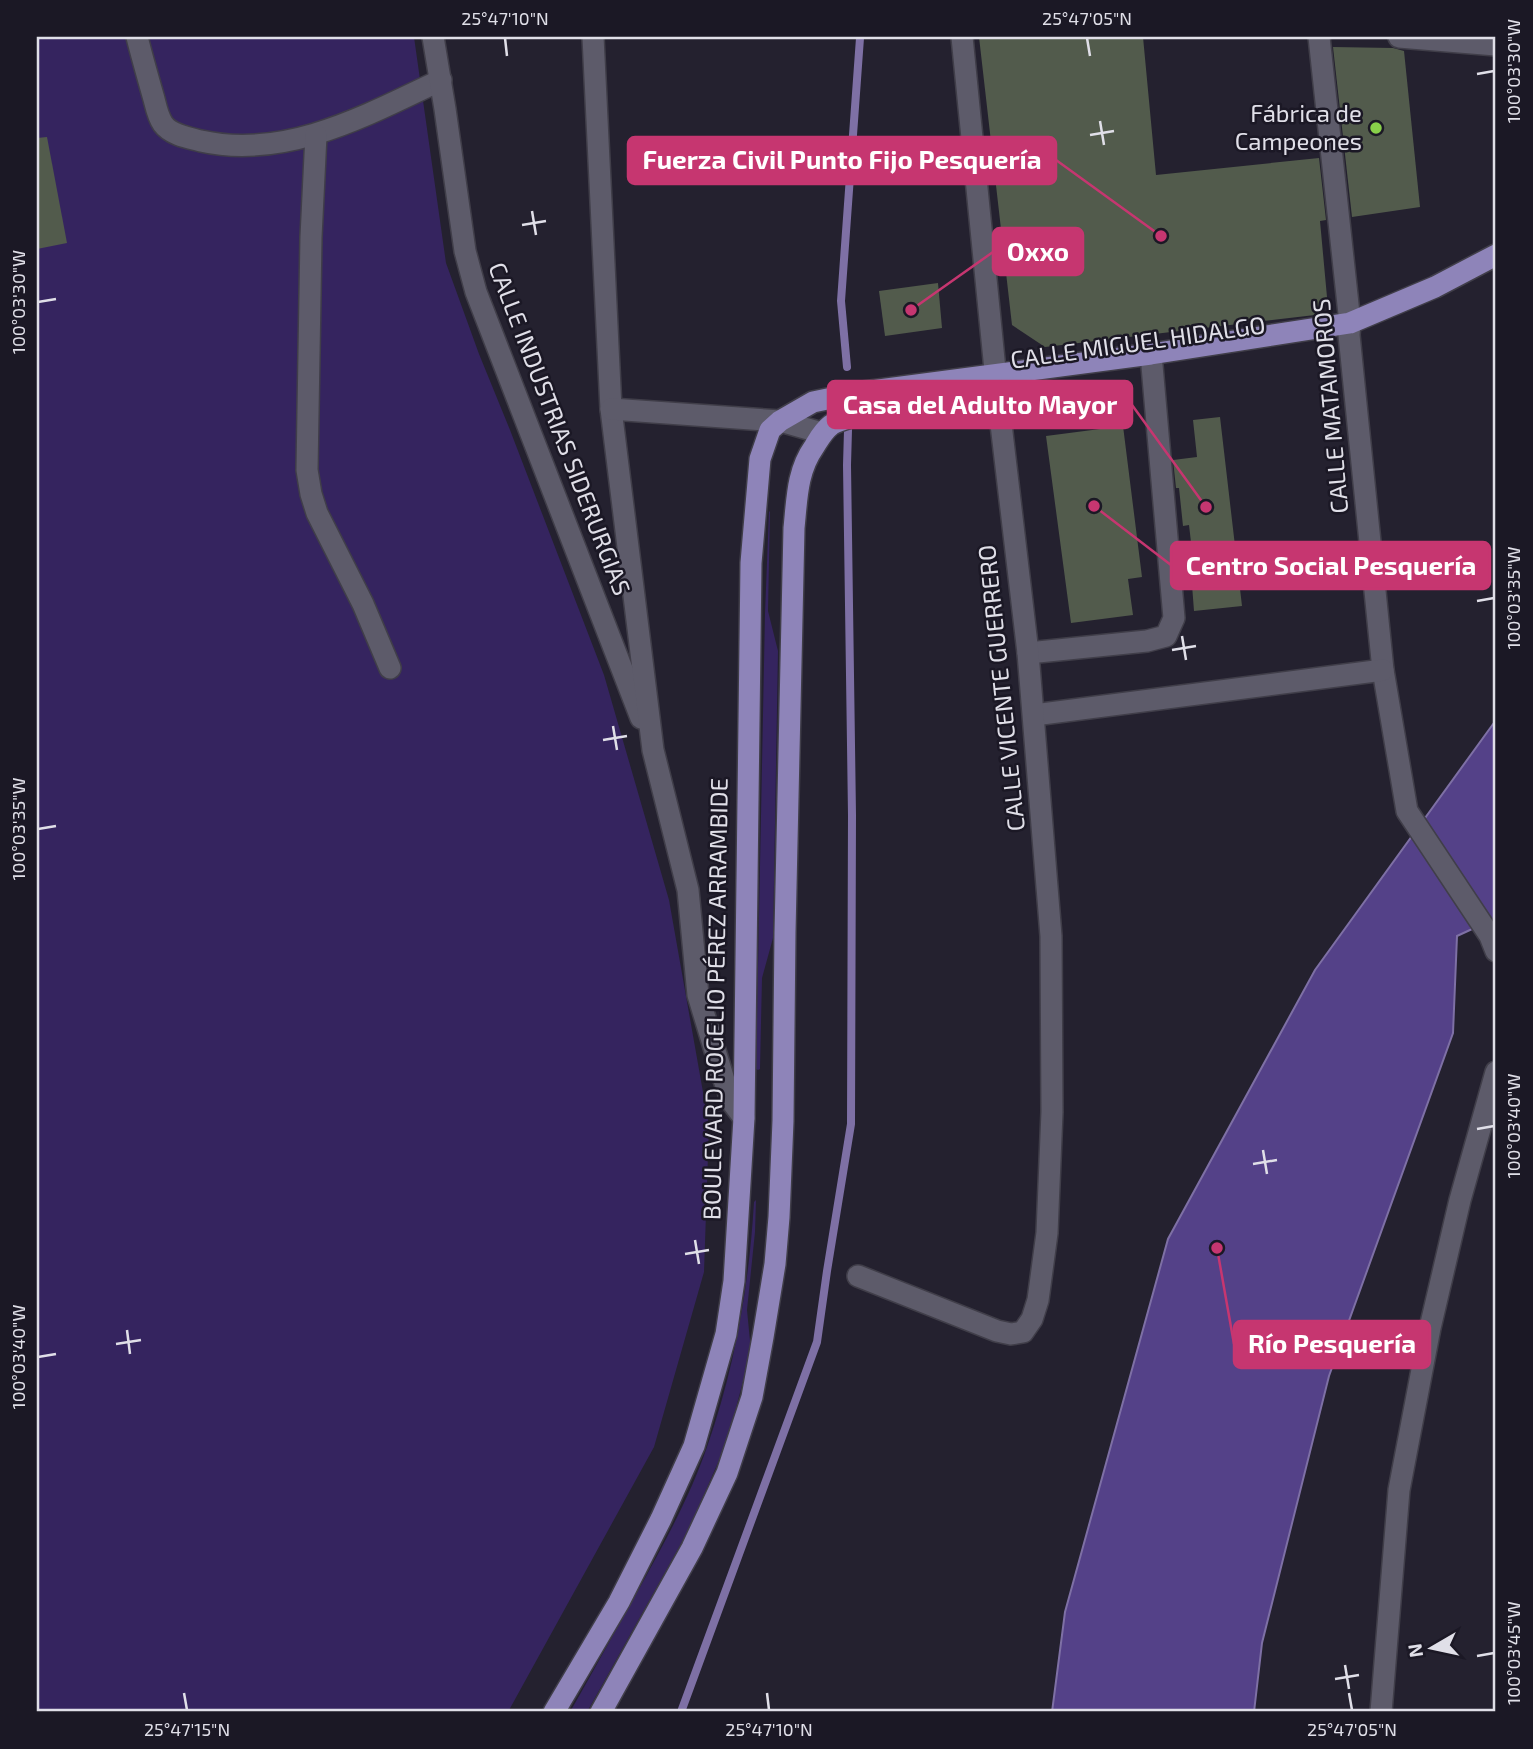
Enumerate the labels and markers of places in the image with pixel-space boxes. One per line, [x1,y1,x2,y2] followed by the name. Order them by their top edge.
[1235,98,1362,155] place label: Fábrica de Campeones
[1368,120,1384,136] marker: Fábrica de Campeones
[628,137,1056,184] callout: Fuerza Civil Punto Fijo Pesquería
[993,228,1083,275] callout: Oxxo
[828,381,1132,428] callout: Casa del Adulto Mayor
[1171,542,1490,589] callout: Centro Social Pesquería
[1234,1321,1430,1368] callout: Río Pesquería

